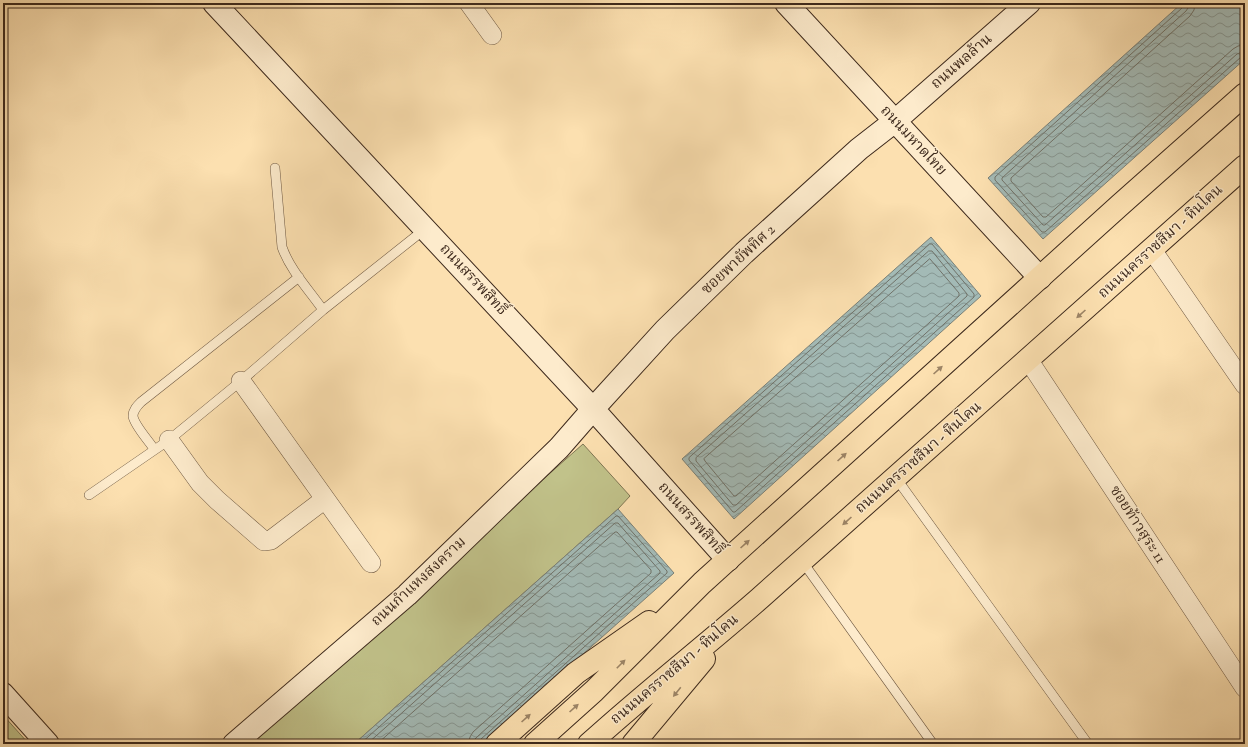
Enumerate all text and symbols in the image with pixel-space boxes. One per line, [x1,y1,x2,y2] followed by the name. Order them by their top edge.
[927,29,997,95] street label: ถนนพลล้าน
[875,100,952,181] street label: ถนนมหาดไทย
[1093,179,1228,304] street label: ถนนนครราชสีมา - หินโคน
[697,220,781,300] street label: ซอยพายัพทิศ 2
[434,238,514,322] street label: ถนนสรรพสิทธิ์
[1075,310,1086,319] one-way arrow
[933,365,943,375] one-way arrow
[850,395,987,519] street label: ถนนนครราชสีมา - หินโคน
[837,453,846,462] one-way arrow
[653,477,732,561] street label: ถนนสรรพสิทธิ์
[1104,482,1170,568] street label: ซอยท้าวสุระ 11
[842,516,852,526] one-way arrow
[367,532,471,632] street label: ถนนกำแหงสงคราม
[740,540,750,549] one-way arrow
[605,608,744,730] street label: ถนนนครราชสีมา - หินโคน
[616,659,626,669] one-way arrow
[673,686,681,697] one-way arrow
[569,704,580,713] one-way arrow
[522,714,531,723] one-way arrow

